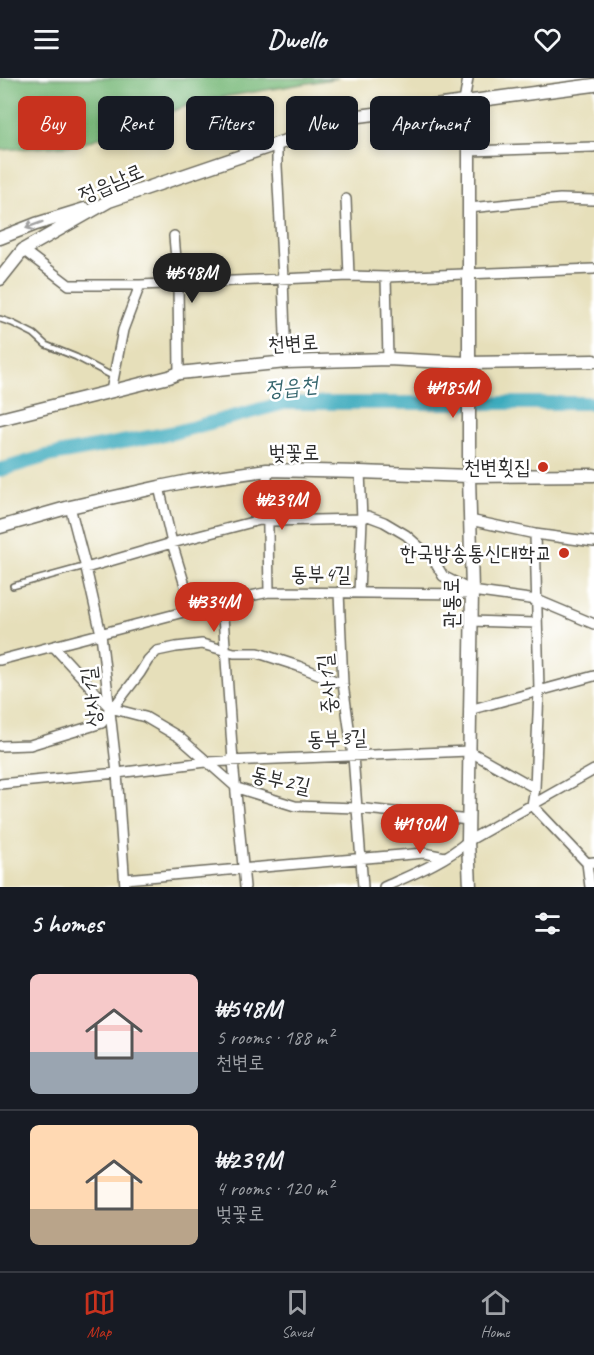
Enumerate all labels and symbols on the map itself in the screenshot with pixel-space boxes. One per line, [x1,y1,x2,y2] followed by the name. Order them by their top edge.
[75,158,147,208] street label: 정읍남로
[25,221,44,232] one-way arrow
[150,253,234,304] pin: ₩548M
[267,329,319,357] street label: 천변로
[411,368,495,419] pin: ₩185M
[263,370,321,404] water label: 정읍천
[269,439,319,465] street label: 벚꽃로
[463,454,531,480] place label: 천변횟집
[536,460,550,474] marker: 천변횟집
[240,480,324,531] pin: ₩239M
[400,540,552,566] place label: 한국방송통신대학교
[557,546,571,560] marker: 한국방송통신대학교
[291,561,351,587] street label: 동부4길
[438,578,464,628] street label: 관통로
[172,582,256,633] pin: ₩334M
[311,653,343,715] street label: 중사1길
[75,666,107,728] street label: 상사1길
[306,724,368,752] street label: 동부3길
[249,761,313,799] street label: 동부2길
[378,804,462,855] pin: ₩190M

